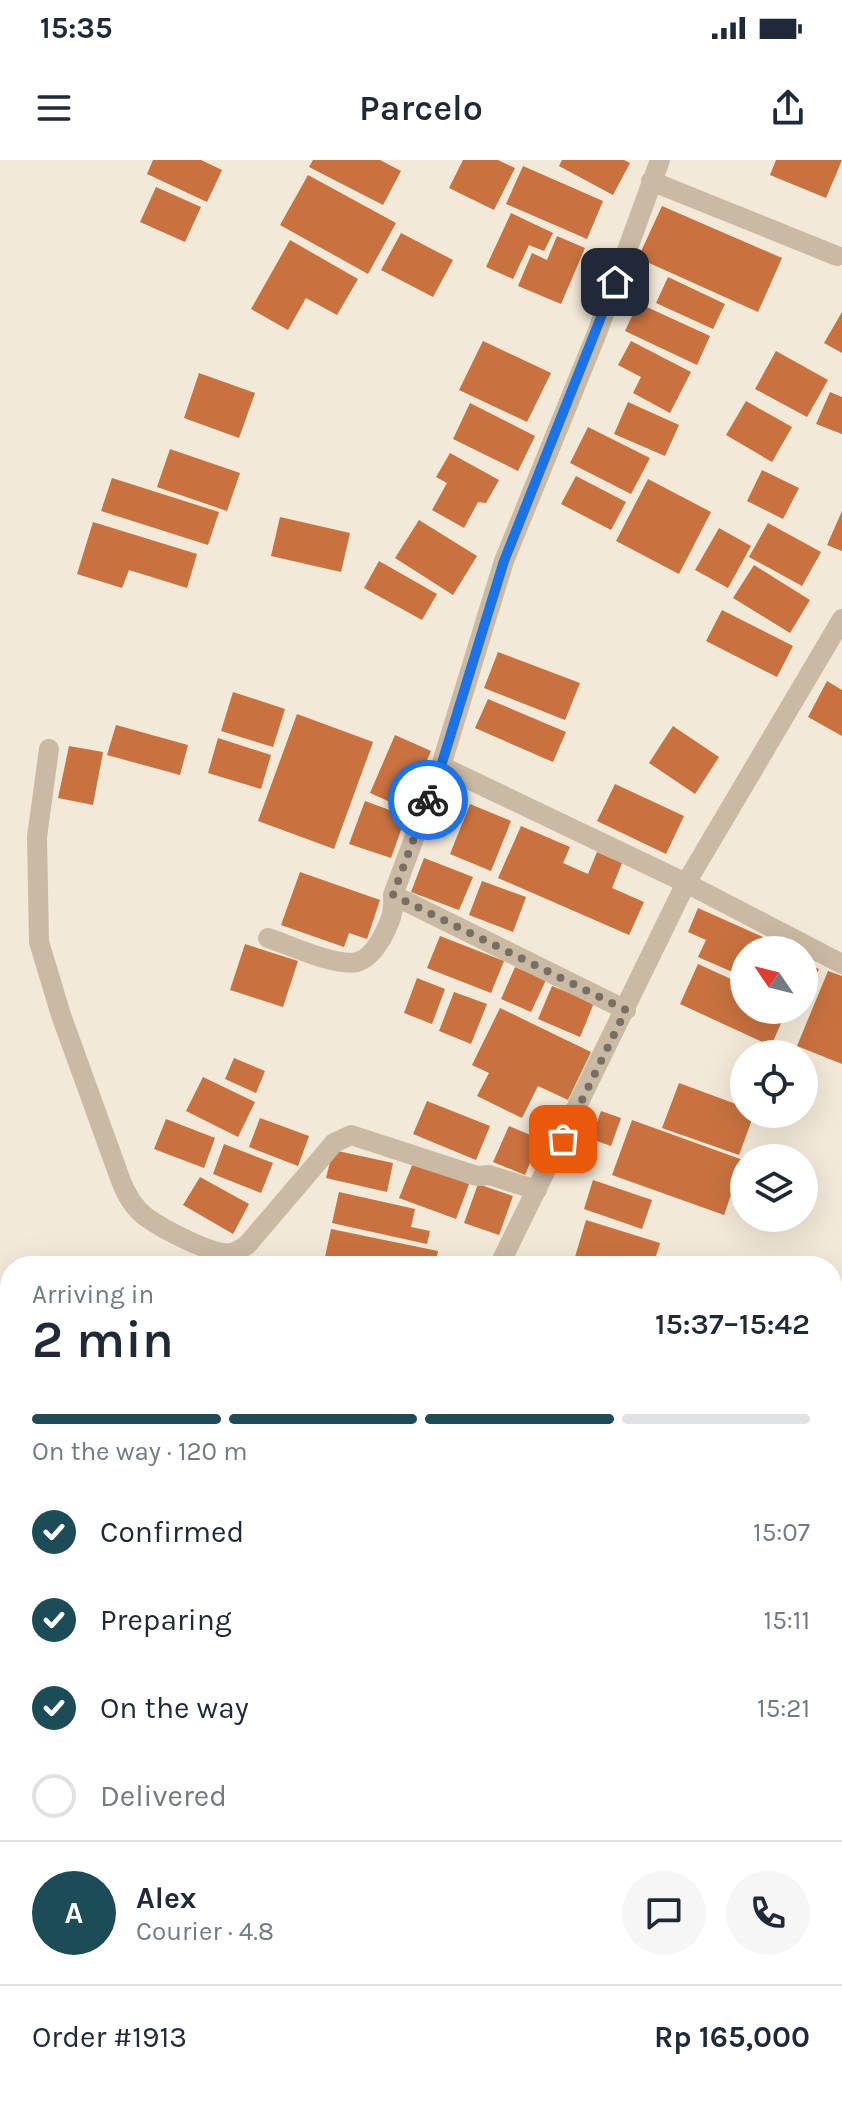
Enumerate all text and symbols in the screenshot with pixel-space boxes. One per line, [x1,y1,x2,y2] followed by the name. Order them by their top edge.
[40,10,112,46] text: 15:35
[32,86,76,130] icon: menu
[766,86,810,130] icon: share
[359,87,483,129] text: Parcelo
[581,248,649,316] pin
[593,260,637,304] icon: home
[388,760,468,840] courier
[406,778,450,822] icon: bike
[730,936,818,1024] north arrow
[730,936,818,1232] map controls
[730,1040,818,1128] button: locate
[529,1105,597,1173] pin
[541,1117,585,1161] icon: bag
[730,1144,818,1232] button: layers
[32,1279,154,1310] text: Arriving in
[655,1306,810,1342] text: 15:37–15:42
[32,1309,174,1370] text: 2 min
[32,1436,247,1467] text: On the way · 120 m
[32,1510,76,1554] icon: check
[100,1514,244,1550] text: Confirmed
[753,1517,810,1548] text: 15:07
[32,1598,76,1642] icon: check
[100,1602,232,1638] text: Preparing
[764,1605,810,1636] text: 15:11
[32,1686,76,1730] icon: check
[100,1690,249,1726] text: On the way
[757,1693,810,1724] text: 15:21
[100,1778,227,1814] text: Delivered
[622,1871,706,1955] button: chat
[726,1871,810,1955] button: phone
[136,1880,196,1916] text: Alex
[65,1895,83,1931] text: A
[136,1916,274,1947] text: Courier · 4.8
[32,2019,187,2055] text: Order #1913
[654,2019,810,2055] text: Rp 165,000

